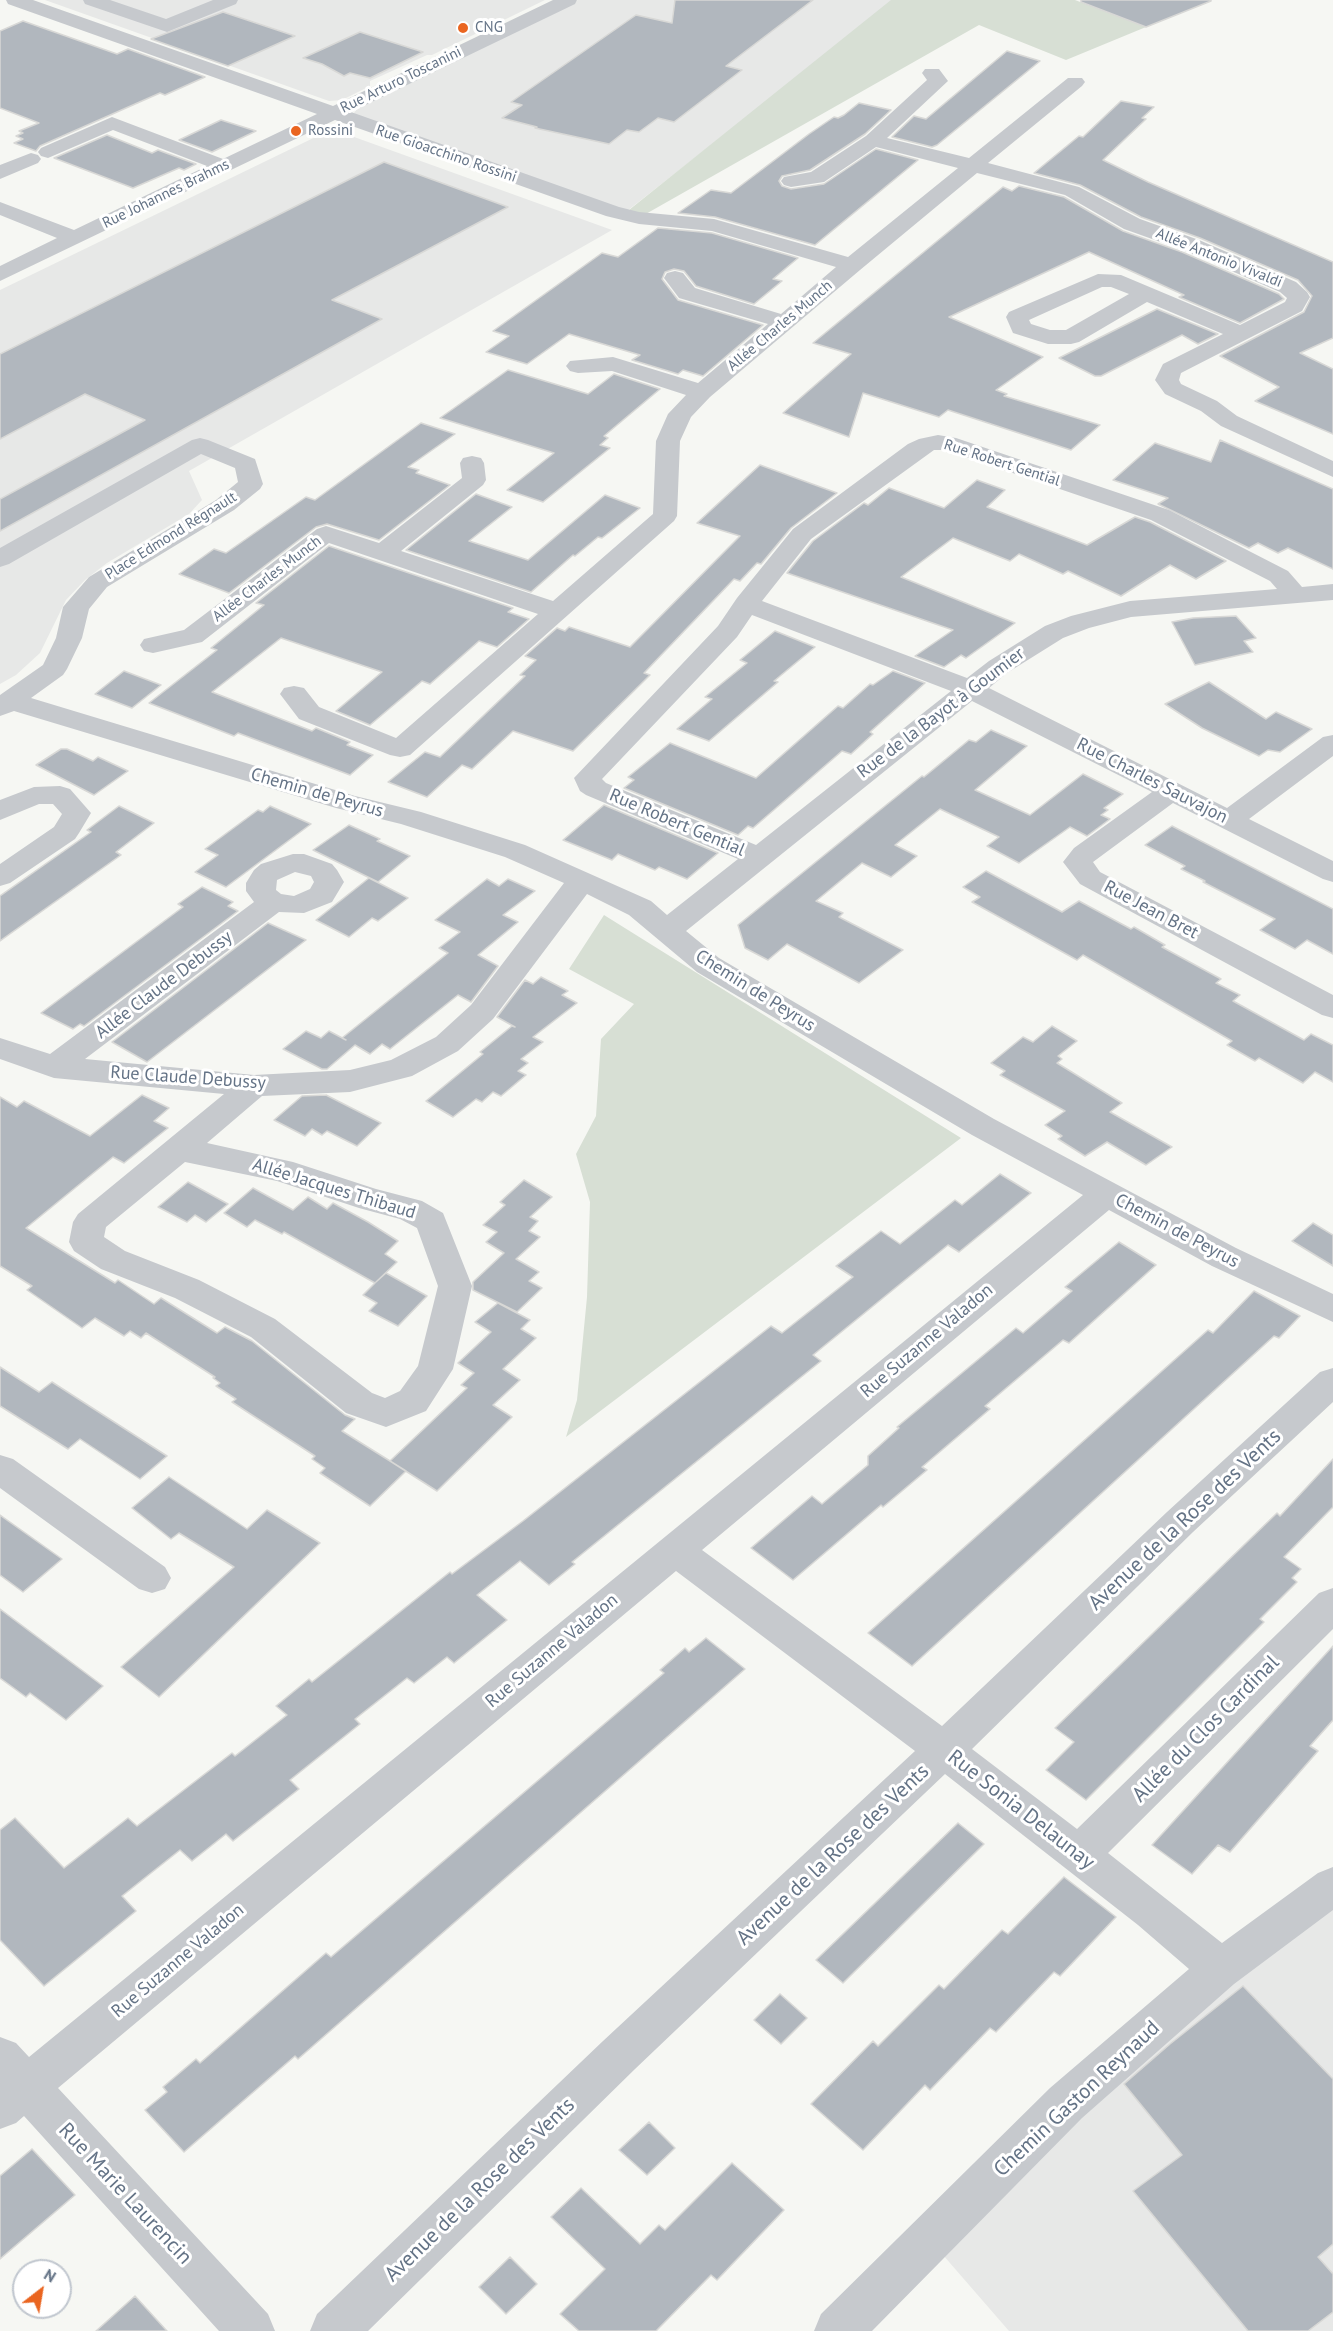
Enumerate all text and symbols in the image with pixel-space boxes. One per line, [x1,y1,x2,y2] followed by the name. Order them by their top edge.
[475,19,503,37] place label: CNG
[456,21,470,35] marker: CNG
[337,43,465,117] street label: Rue Arturo Toscanini
[373,121,519,187] street label: Rue Gioacchino Rossini
[308,122,353,140] place label: Rossini
[289,124,303,138] marker: Rossini
[100,155,232,233] street label: Rue Johannes Brahms
[1153,224,1285,292] street label: Allée Antonio Vivaldi
[724,277,836,375] street label: Allée Charles Munch
[942,436,1062,490] street label: Rue Robert Gential
[102,488,240,584] street label: Place Edmond Régnault
[209,532,325,626] street label: Allée Charles Munch
[853,643,1029,783] street label: Rue de la Bayot à Goumier
[1073,734,1231,828] street label: Rue Charles Sauvajon
[248,764,386,822] street label: Chemin de Peyrus
[606,785,748,861] street label: Rue Robert Gential
[1100,876,1202,944] street label: Rue Jean Bret
[91,927,237,1043] street label: Allée Claude Debussy
[691,946,819,1036] street label: Chemin de Peyrus
[110,1062,266,1094] street label: Rue Claude Debussy
[250,1154,418,1224] street label: Allée Jacques Thibaud
[1111,1189,1243,1273] street label: Chemin de Peyrus
[857,1279,997,1403] street label: Rue Suzanne Valadon
[1084,1424,1286,1616] street label: Avenue de la Rose des Vents
[482,1589,622,1713] street label: Rue Suzanne Valadon
[1127,1650,1285,1808] street label: Allée du Clos Cardinal
[943,1745,1099,1875] street label: Rue Sonia Delaunay
[732,1759,934,1951] street label: Avenue de la Rose des Vents
[108,1899,248,2023] street label: Rue Suzanne Valadon
[989,2016,1165,2182] street label: Chemin Gaston Reynaud
[380,2093,580,2287] street label: Avenue de la Rose des Vents
[53,2118,197,2270] street label: Rue Marie Laurencin
[12,2259,72,2319] north arrow
[41,2264,60,2287] text: N

